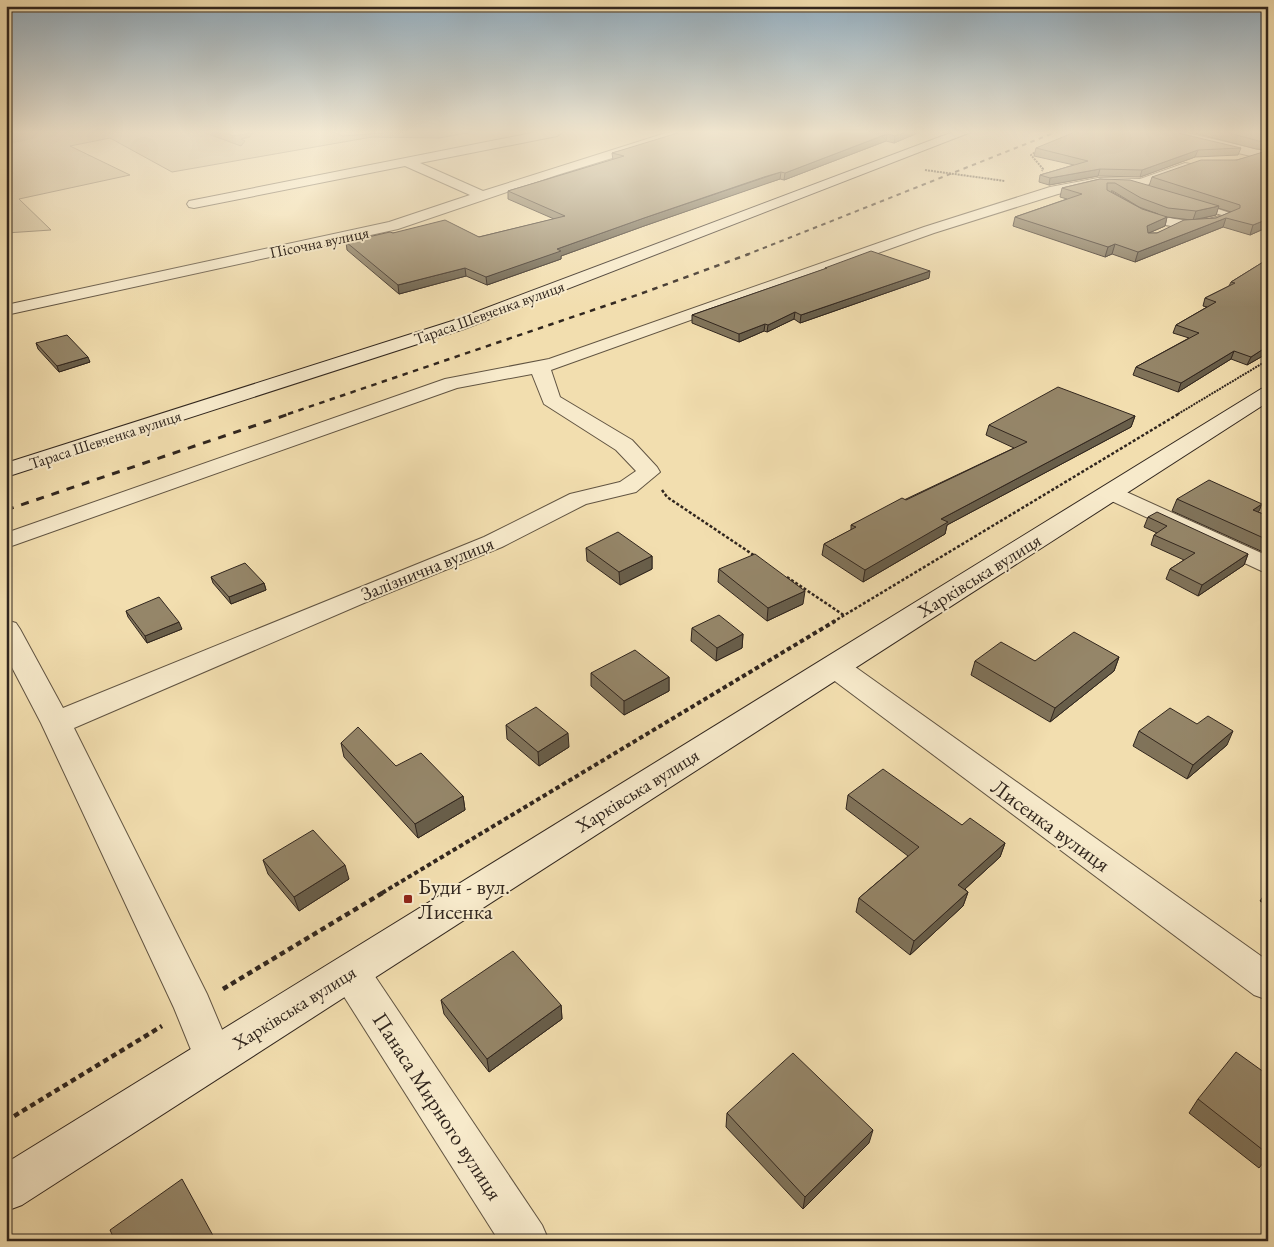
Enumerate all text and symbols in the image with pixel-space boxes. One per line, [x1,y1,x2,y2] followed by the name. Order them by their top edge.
[268,222,371,263] street label: Пісочна вулиця
[411,276,567,349] street label: Тараса Шевченка вулиця
[27,405,184,474] street label: Тараса Шевченка вулиця
[912,527,1046,624] street label: Харківська вулиця
[357,530,498,606] street label: Залізнична вулиця
[570,742,704,839] street label: Харківська вулиця
[985,772,1116,879] street label: Лисенка вулиця
[418,872,510,926] place label: Буди - вул. Лисенка
[402,893,414,905] marker: Буди - вул. Лисенка
[227,959,361,1056] street label: Харківська вулиця
[366,1007,509,1206] street label: Панаса Мирного вулиця

